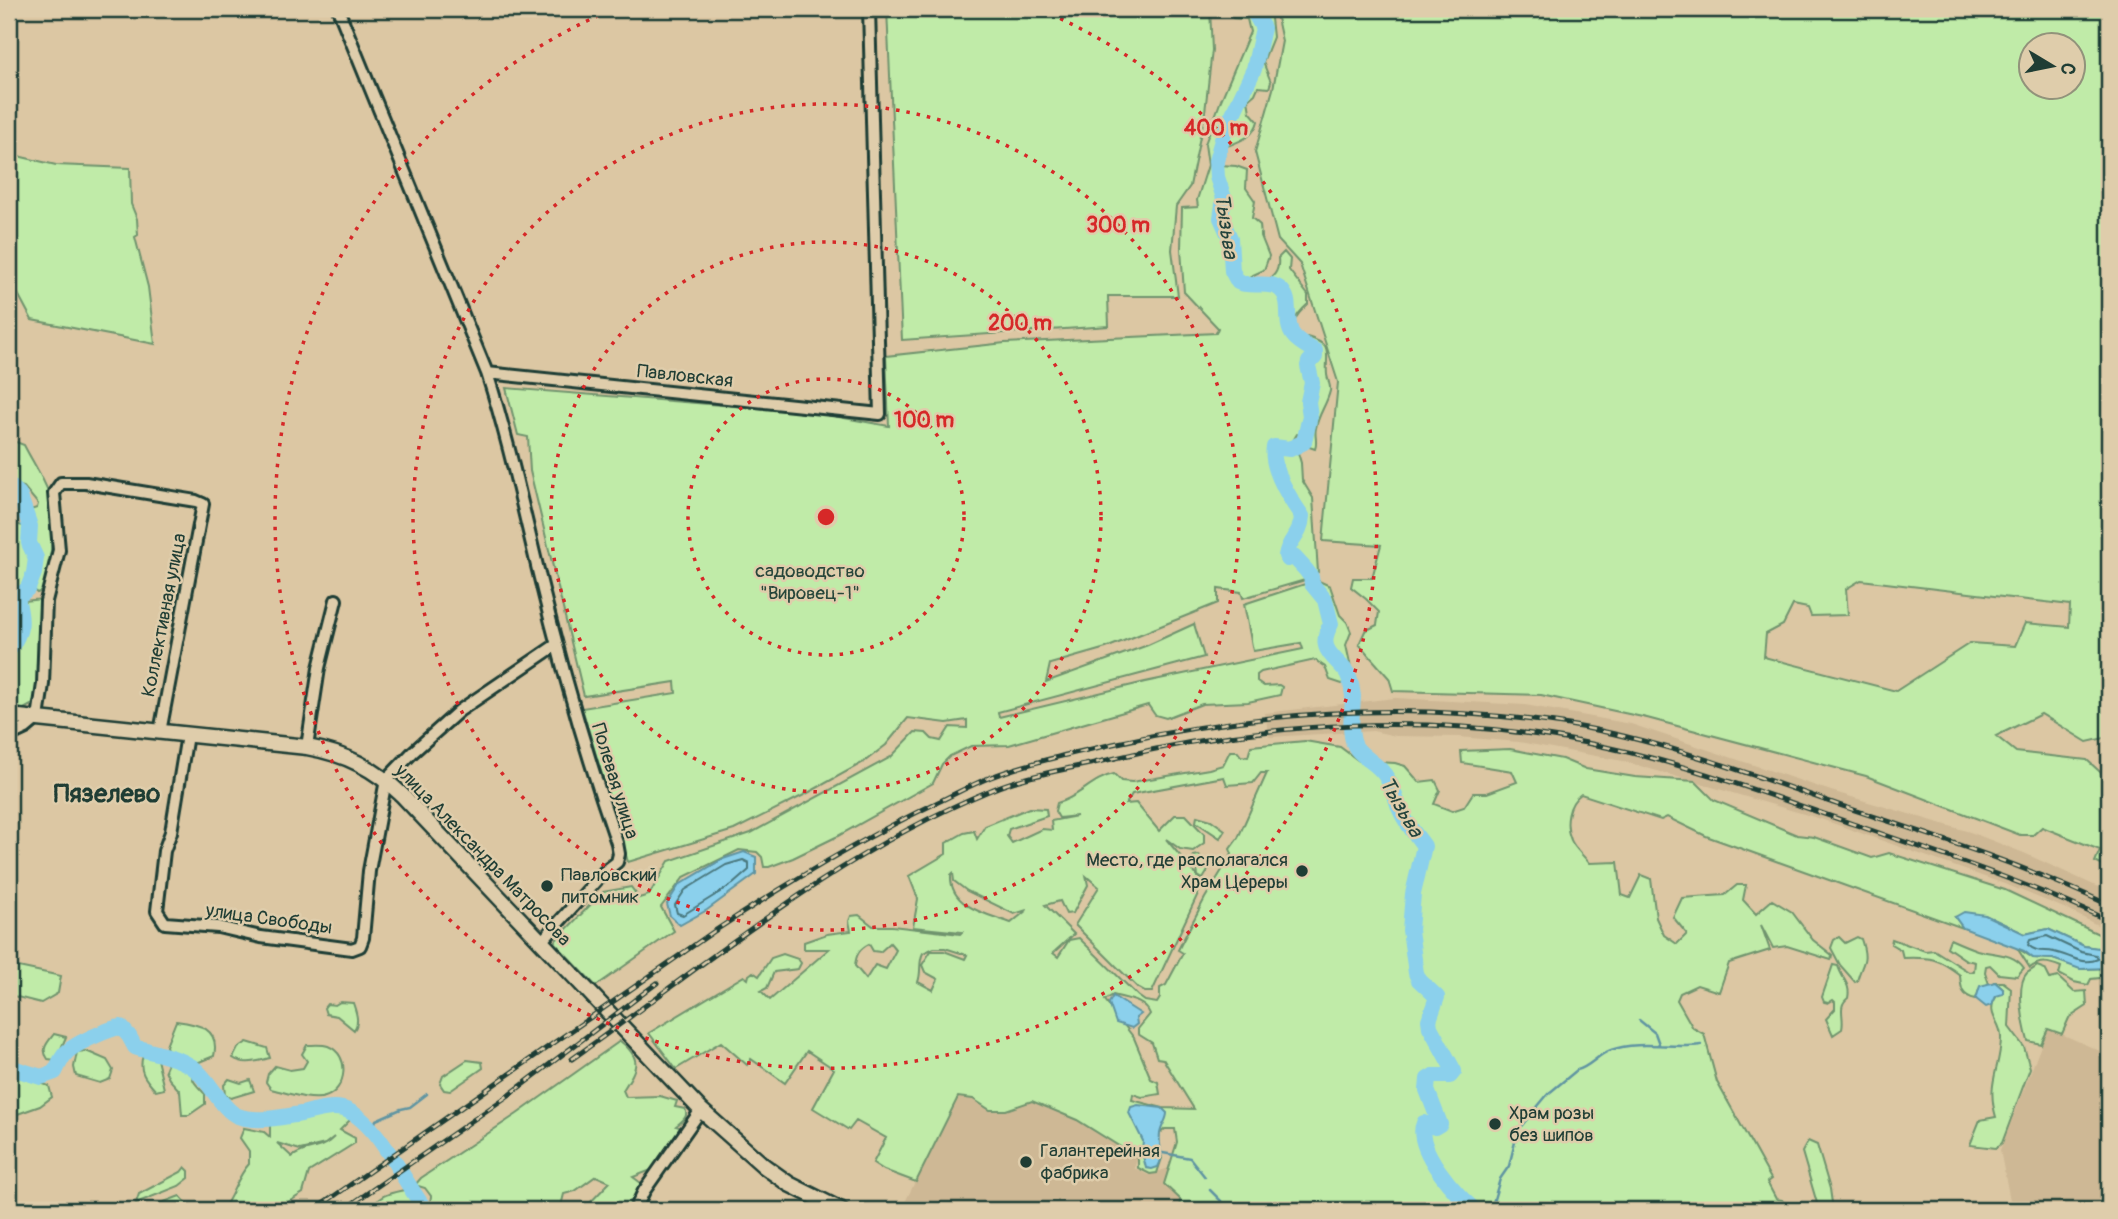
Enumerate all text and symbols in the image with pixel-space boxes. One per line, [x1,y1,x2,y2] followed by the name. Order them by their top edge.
[2016,32,2086,102] north arrow
[2055,61,2081,77] text: С
[1184,115,1248,142] text: 400 m
[1208,192,1244,261] water label: Тызьва
[1086,212,1150,239] text: 300 m
[988,310,1052,337] text: 200 m
[636,359,734,393] street label: Павловская
[894,407,954,434] text: 100 m
[814,505,838,529] centre of rings
[136,531,192,699] street label: Коллективная улица
[755,559,865,605] park label: садоводство "Вировец-1"
[586,720,644,842] street label: Полевая улица
[389,758,576,951] street label: улица Александра Матросова
[1373,772,1430,843] water label: Тызьва
[54,778,160,810] district label: Пязелево
[1086,848,1288,894] place label: Место, где располагался Храм Цереры
[561,863,657,909] place label: Павловский питомник
[1294,863,1310,879] marker: Место, где располагался Храм Цереры
[539,878,555,894] marker: Павловский питомник
[203,898,334,940] street label: улица Свободы
[1509,1101,1594,1147] place label: Храм розы без шипов
[1487,1116,1503,1132] marker: Храм розы без шипов
[1040,1139,1160,1185] place label: Галантерейная фабрика
[1018,1154,1034,1170] marker: Галантерейная фабрика

